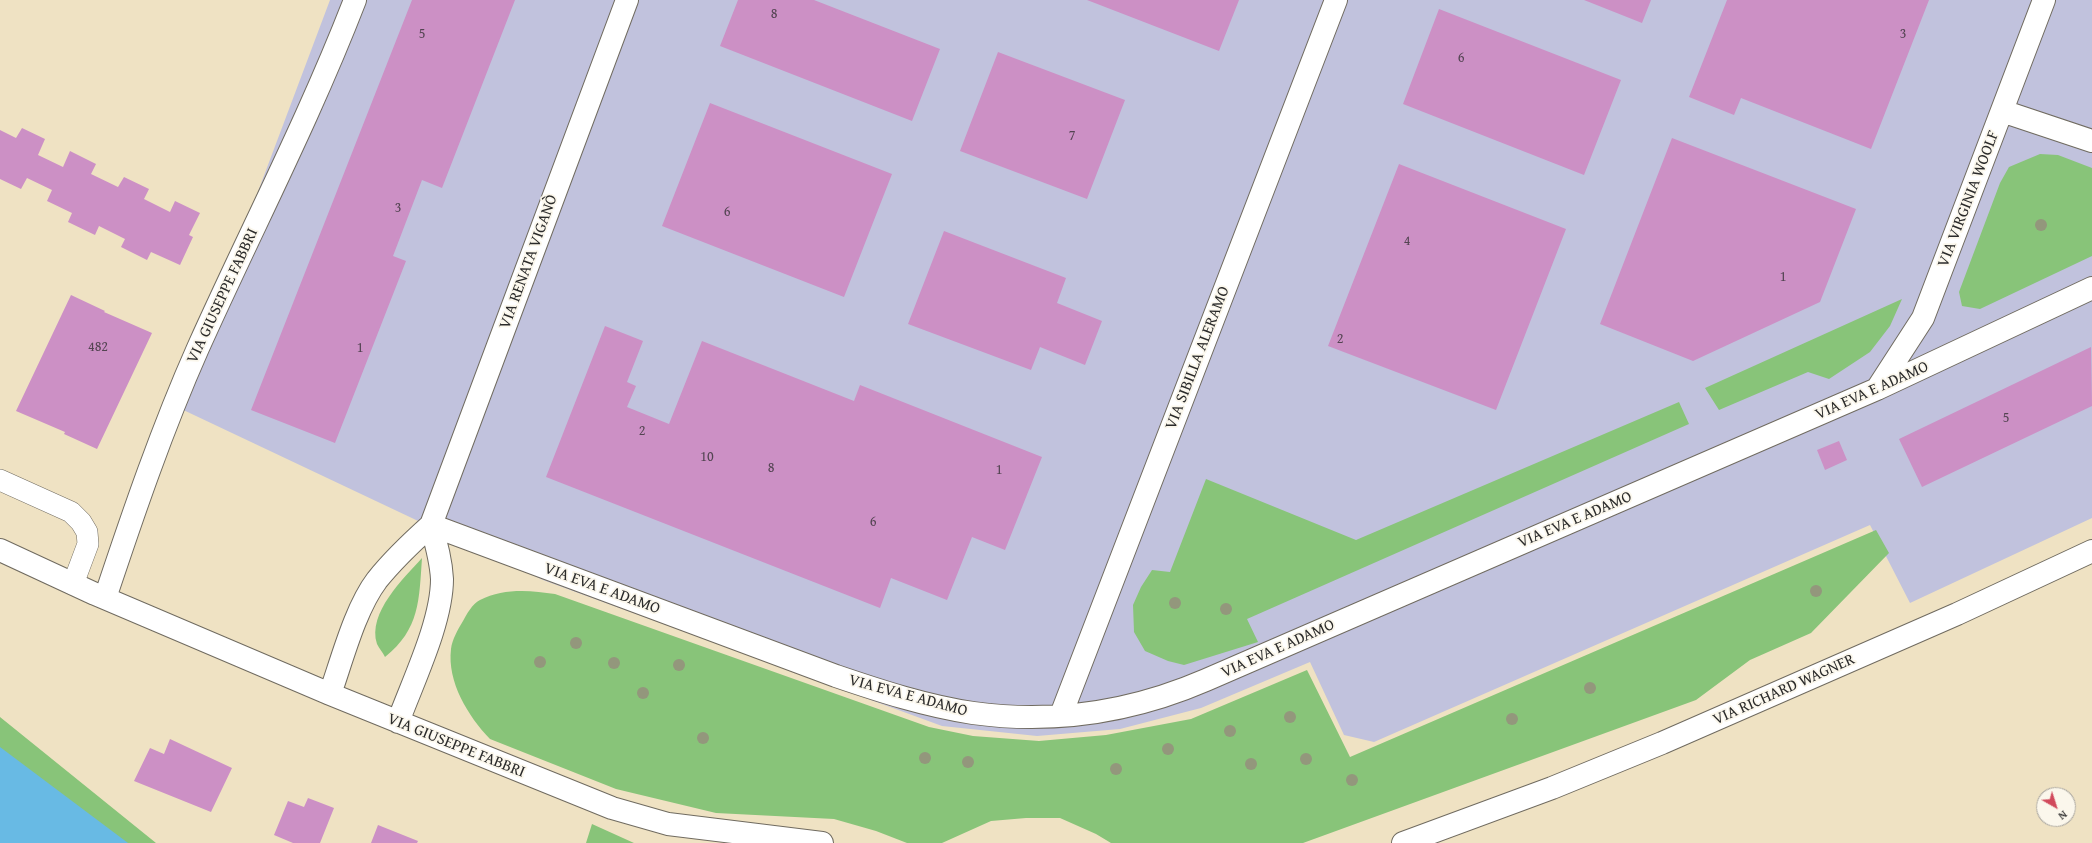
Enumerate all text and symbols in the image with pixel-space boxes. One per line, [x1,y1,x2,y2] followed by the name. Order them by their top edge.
[771,6,777,22] house number: 8
[419,26,425,42] house number: 5
[1900,26,1906,42] house number: 3
[1458,50,1464,66] house number: 6
[1069,128,1075,144] house number: 7
[1934,128,2004,270] street label: VIA VIRGINIA WOOLF
[496,192,562,332] street label: VIA RENATA VIGANÒ
[395,200,401,216] house number: 3
[724,204,730,220] house number: 6
[183,225,263,367] street label: VIA GIUSEPPE FABBRI
[1404,233,1410,249] house number: 4
[1780,269,1786,285] house number: 1
[1162,284,1234,432] street label: VIA SIBILLA ALERAMO
[1337,331,1343,347] house number: 2
[88,339,108,355] house number: 482
[357,340,363,356] house number: 1
[1812,357,1932,425] street label: VIA EVA E ADAMO
[2003,410,2009,426] house number: 5
[639,423,645,439] house number: 2
[700,449,714,465] house number: 10
[768,460,774,476] house number: 8
[996,462,1002,478] house number: 1
[1515,487,1635,553] street label: VIA EVA E ADAMO
[870,514,876,530] house number: 6
[541,559,663,619] street label: VIA EVA E ADAMO
[1218,615,1338,683] street label: VIA EVA E ADAMO
[1710,650,1858,730] street label: VIA RICHARD WAGNER
[847,671,969,721] street label: VIA EVA E ADAMO
[384,710,528,782] street label: VIA GIUSEPPE FABBRI
[2036,787,2076,827] north arrow
[2055,807,2071,824] text: N

